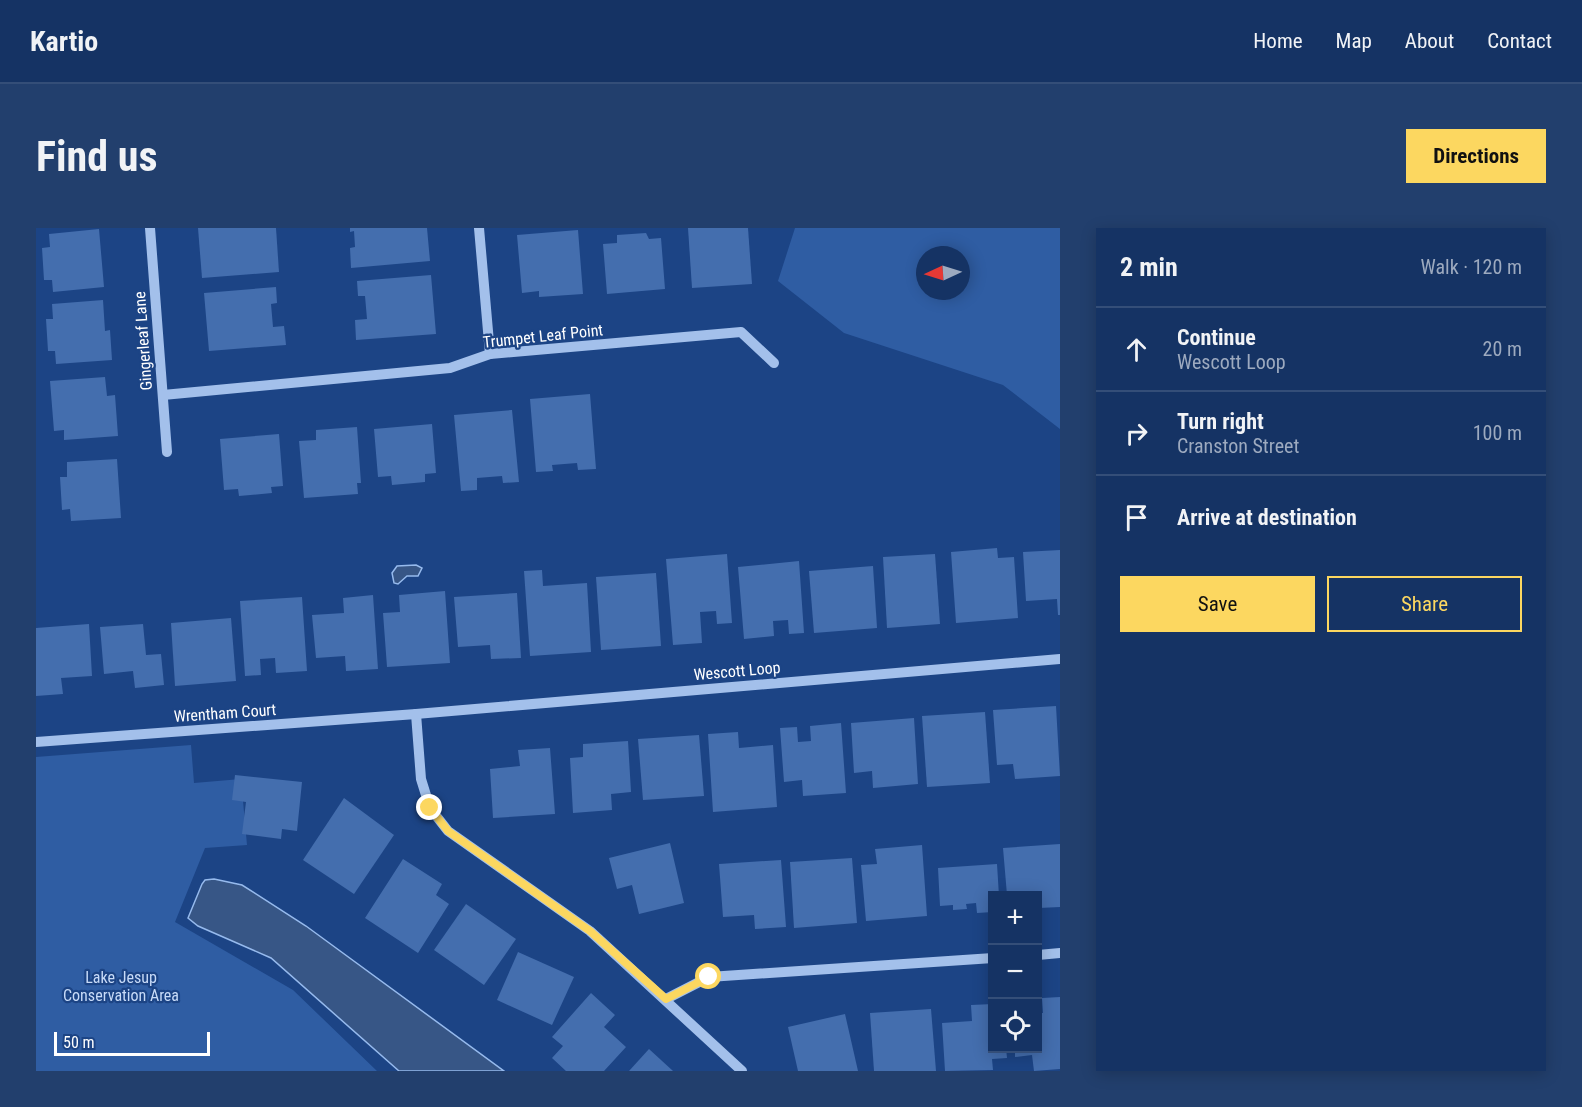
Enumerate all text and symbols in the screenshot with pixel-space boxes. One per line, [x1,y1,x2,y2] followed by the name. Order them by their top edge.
[30,25,98,58] text: Kartio
[1253,29,1303,53] text: Home
[1336,29,1372,53] text: Map
[1405,29,1454,53] text: About
[1487,29,1552,53] text: Contact
[1406,129,1546,183] button: Directions
[36,132,157,181] text: Find us
[916,246,970,300] north arrow
[1120,252,1178,282] text: 2 min
[1421,255,1522,279] text: Walk · 120 m
[130,291,156,391] street label: Gingerleaf Lane
[482,320,604,352] street label: Trumpet Leaf Point
[1177,325,1256,350] text: Continue
[1120,333,1153,366] icon: ahead
[1483,337,1522,361] text: 20 m
[1177,350,1286,374] text: Wescott Loop
[1177,409,1264,434] text: Turn right
[1120,417,1153,450] icon: right
[1473,421,1522,445] text: 100 m
[1177,434,1299,458] text: Cranston Street
[1120,501,1153,534] icon: arrive
[1177,505,1357,530] text: Arrive at destination
[1120,576,1315,632] button: Save
[1327,576,1522,632] button: Share
[693,658,781,684] street label: Wescott Loop
[173,700,277,726] street label: Wrentham Court
[416,794,442,820] route end
[988,891,1042,1053] map controls
[988,891,1042,945] button: +
[988,945,1042,999] button: −
[695,963,721,989] route start
[63,968,179,1005] park label: Lake Jesup Conservation Area
[988,999,1042,1053] button: locate
[54,1029,210,1056] scale bar
[63,1033,95,1052] text: 50 m

